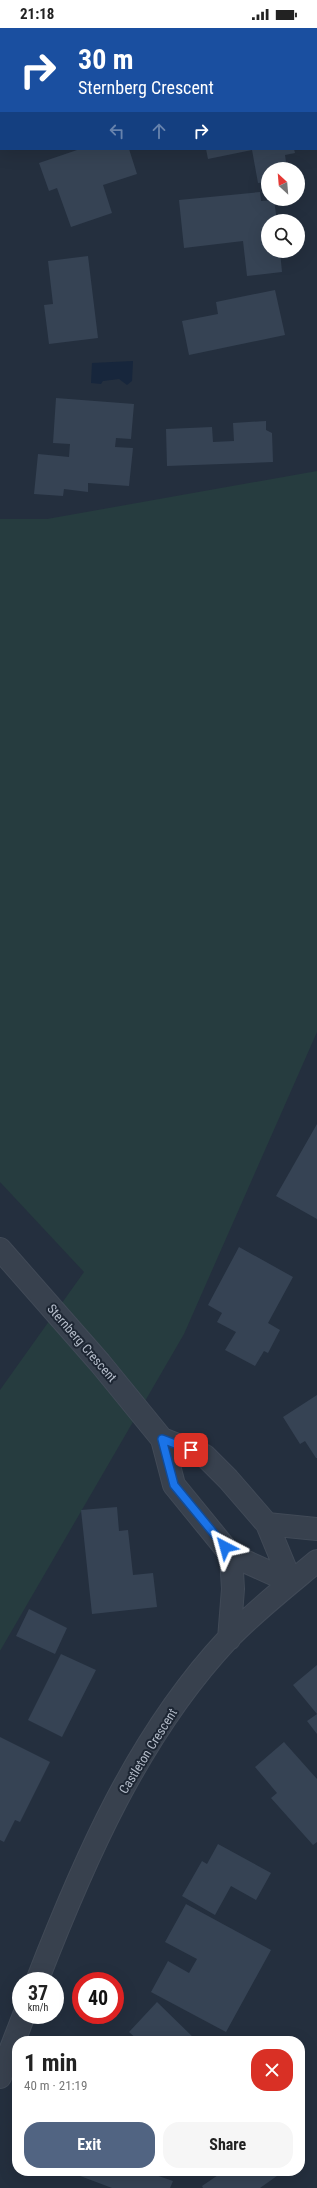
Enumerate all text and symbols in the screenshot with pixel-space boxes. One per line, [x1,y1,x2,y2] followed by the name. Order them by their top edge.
[20,5,54,23] text: 21:18
[78,43,134,76] text: 30 m
[12,44,64,96] icon: right
[78,77,214,98] text: Sternberg Crescent
[106,120,128,142] icon: left
[148,120,170,142] icon: ahead
[190,120,212,142] icon: right
[261,162,305,206] north arrow
[261,162,305,258] map controls
[261,214,305,258] button: search
[44,1301,120,1385] street label: Sternberg Crescent
[174,1433,208,1467] pin
[180,1439,202,1461] icon: arrive
[204,1526,246,1568] position arrow
[116,1706,180,1796] street label: Castleton Crescent
[72,1972,124,2024] speed limit sign: 40
[28,1981,48,2005] text: 37
[28,2002,48,2013] text: km/h
[24,2049,77,2077] text: 1 min
[251,2049,293,2091] button: close
[24,2078,87,2093] text: 40 m · 21:19
[24,2122,155,2168] button: Exit
[163,2122,293,2168] button: Share

